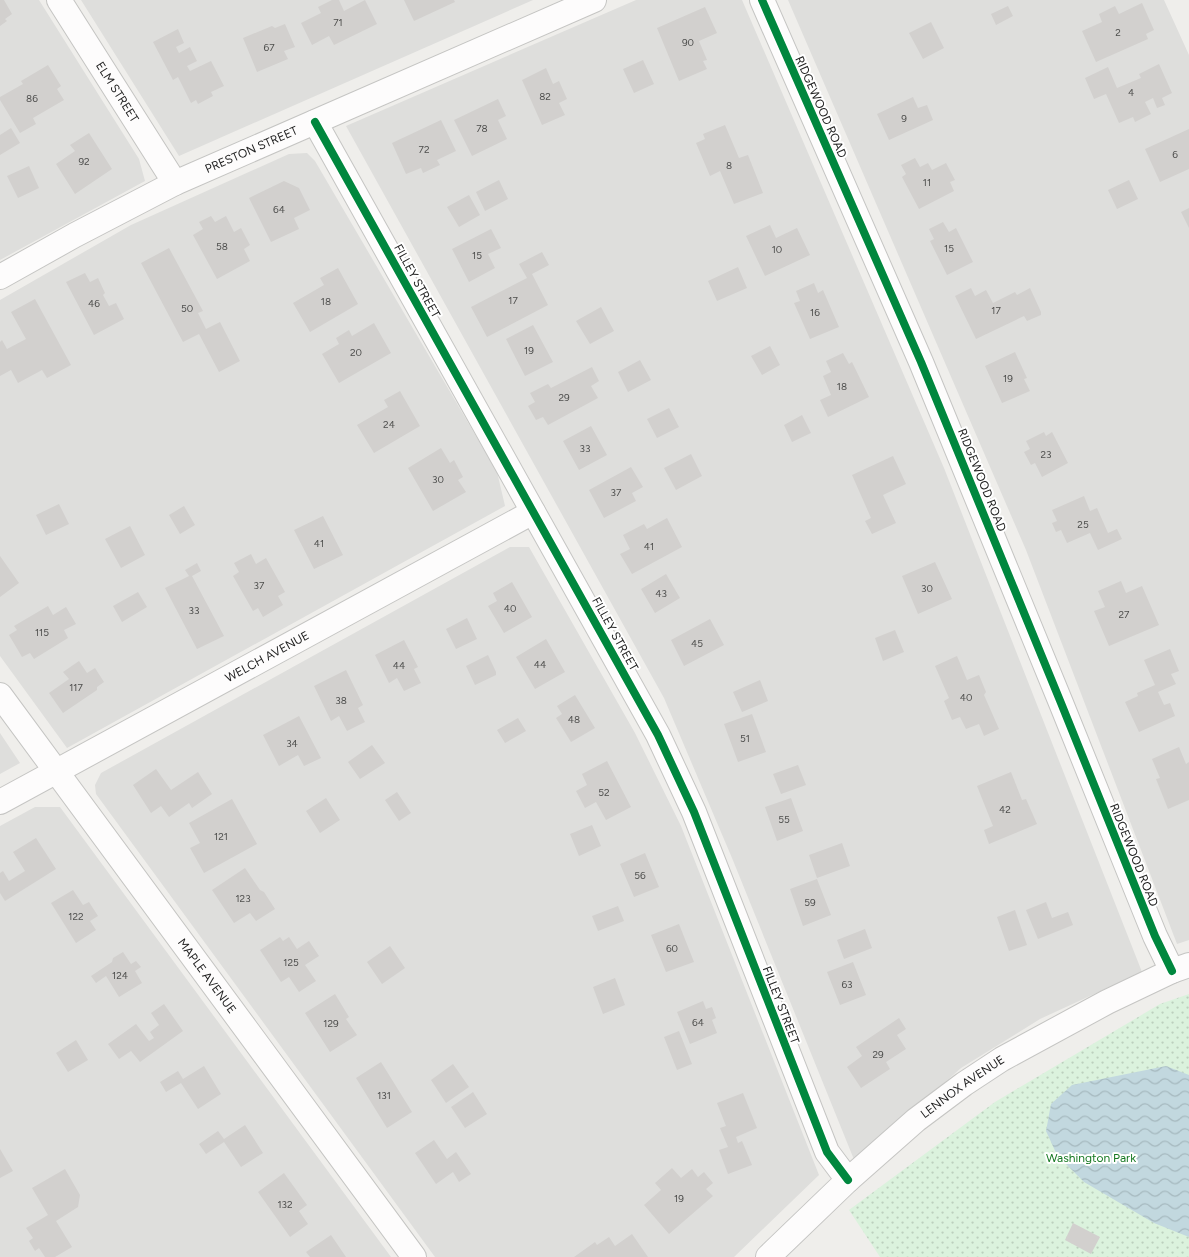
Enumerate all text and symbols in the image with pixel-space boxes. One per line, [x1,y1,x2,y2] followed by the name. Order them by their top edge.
[333,16,343,29] house number: 71
[1115,26,1121,39] house number: 2
[682,36,694,49] house number: 90
[263,41,275,54] house number: 67
[792,54,850,160] street label: RIDGEWOOD ROAD
[93,59,142,125] street label: ELM STREET
[1128,86,1134,99] house number: 4
[539,90,551,103] house number: 82
[26,92,38,105] house number: 86
[901,112,907,125] house number: 9
[476,122,488,135] house number: 78
[203,123,300,176] street label: PRESTON STREET
[419,143,429,156] house number: 72
[1172,148,1178,161] house number: 6
[78,155,90,168] house number: 92
[726,159,732,172] house number: 8
[923,176,931,189] house number: 11
[273,203,285,216] house number: 64
[216,240,228,253] house number: 58
[391,242,443,321] street label: FILLEY STREET
[944,242,954,255] house number: 15
[772,243,782,256] house number: 10
[472,249,482,262] house number: 15
[508,294,518,307] house number: 17
[321,295,331,308] house number: 18
[88,297,100,310] house number: 46
[181,302,193,315] house number: 50
[991,304,1001,317] house number: 17
[810,306,820,319] house number: 16
[524,344,534,357] house number: 19
[350,346,362,359] house number: 20
[1003,372,1013,385] house number: 19
[837,380,847,393] house number: 18
[558,391,570,404] house number: 29
[383,418,395,431] house number: 24
[955,426,1009,534] street label: RIDGEWOOD ROAD
[580,442,590,455] house number: 33
[1040,448,1052,461] house number: 23
[432,473,444,486] house number: 30
[611,486,622,499] house number: 37
[1077,518,1089,531] house number: 25
[314,537,324,550] house number: 41
[644,540,654,553] house number: 41
[254,579,265,592] house number: 37
[921,582,933,595] house number: 30
[655,587,667,600] house number: 43
[589,595,641,674] street label: FILLEY STREET
[504,602,516,615] house number: 40
[189,604,199,617] house number: 33
[1119,608,1130,621] house number: 27
[35,626,49,639] house number: 115
[223,628,311,685] street label: WELCH AVENUE
[691,637,703,650] house number: 45
[534,658,546,671] house number: 44
[393,659,405,672] house number: 44
[69,681,83,694] house number: 117
[960,691,972,704] house number: 40
[335,694,347,707] house number: 38
[568,713,580,726] house number: 48
[740,732,750,745] house number: 51
[286,737,298,750] house number: 34
[598,786,610,799] house number: 52
[1107,801,1161,909] street label: RIDGEWOOD ROAD
[999,803,1011,816] house number: 42
[778,813,790,826] house number: 55
[214,830,228,843] house number: 121
[634,869,646,882] house number: 56
[235,892,251,905] house number: 123
[804,896,816,909] house number: 59
[68,910,84,923] house number: 122
[175,936,239,1016] street label: MAPLE AVENUE
[666,942,678,955] house number: 60
[283,956,299,969] house number: 125
[760,964,802,1046] street label: FILLEY STREET
[112,969,128,982] house number: 124
[841,978,853,991] house number: 63
[692,1016,704,1029] house number: 64
[323,1017,339,1030] house number: 129
[872,1048,884,1061] house number: 29
[918,1052,1007,1121] street label: LENNOX AVENUE
[377,1089,391,1102] house number: 131
[1046,1151,1136,1165] park label: Washington Park
[674,1192,684,1205] house number: 19
[277,1198,293,1211] house number: 132

